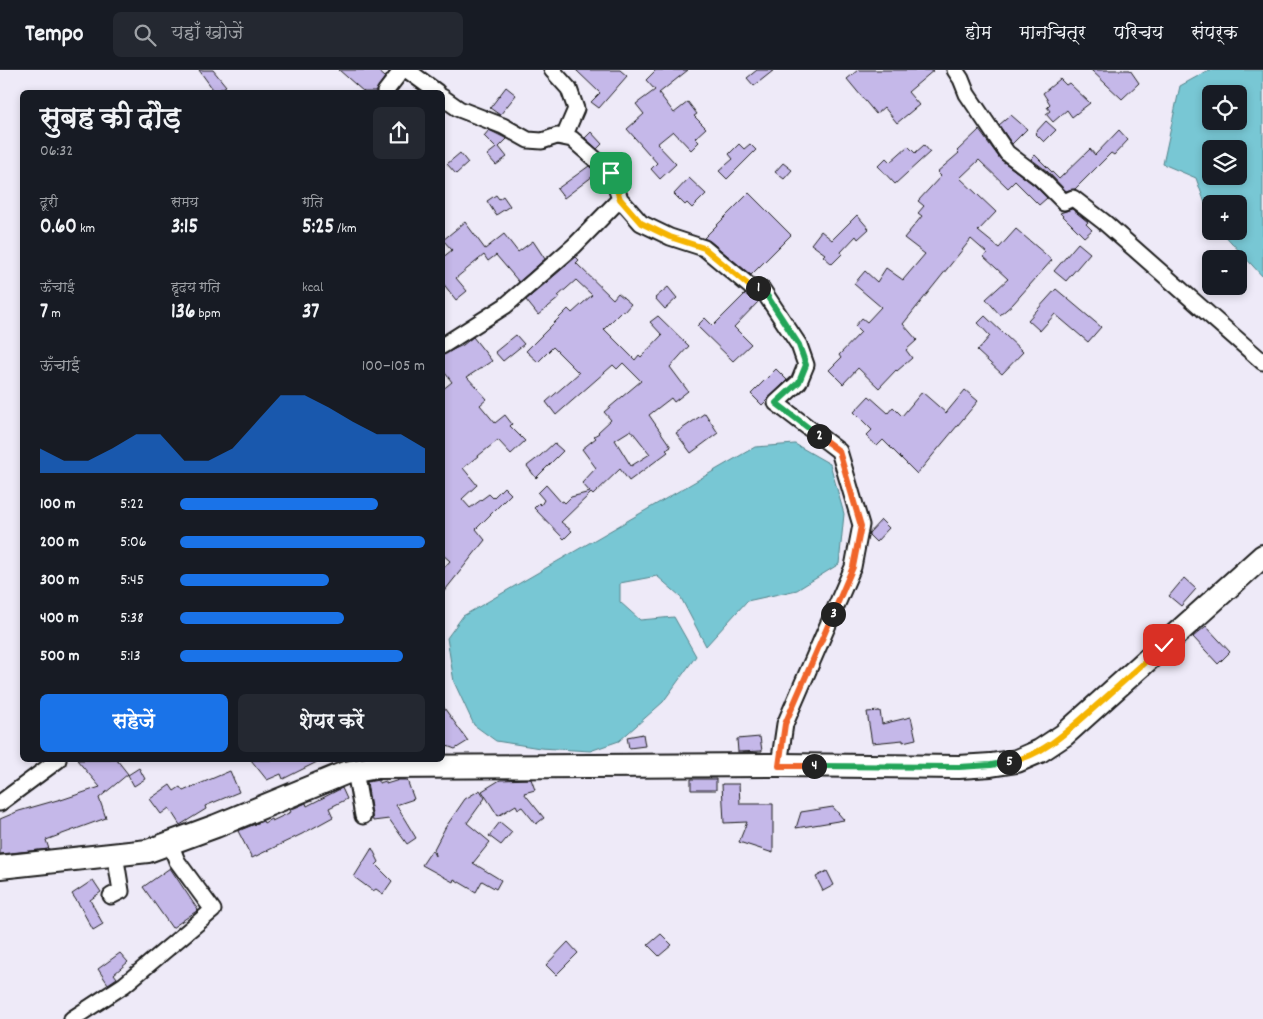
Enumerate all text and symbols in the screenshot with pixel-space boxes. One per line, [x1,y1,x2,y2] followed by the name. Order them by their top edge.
[113,12,463,57] search box
[25,18,83,52] text: Tempo
[131,21,159,49] icon: search
[171,21,243,48] text: यहाँ खोजें
[965,22,991,47] text: होम
[1019,22,1086,47] text: मानचित्र
[1114,22,1163,47] text: परिचय
[1191,22,1238,47] text: संपर्क
[1202,85,1247,295] map controls
[1202,85,1247,130] button: locate
[40,101,181,141] text: सुबह की दौड़
[373,107,425,159] button: share
[40,140,73,163] text: 06:32
[1202,140,1247,185] button: layers
[590,152,632,194] pin
[597,159,625,187] icon: arrive
[40,193,58,213] text: दूरी
[171,193,198,213] text: समय
[302,193,323,213] text: गति
[1202,195,1247,240] button: +
[40,213,77,243] text: 0.60
[171,213,198,243] text: 3:15
[302,213,334,243] text: 5:25
[77,219,95,239] text: km
[334,219,357,239] text: /km
[1202,250,1247,295] button: −
[746,276,770,300] pin: 1
[40,278,75,298] text: ऊँचाई
[171,278,220,298] text: हृदय गति
[302,278,323,298] text: kcal
[757,278,760,298] text: 1
[40,298,48,328] text: 7
[171,298,195,328] text: 136
[302,298,319,328] text: 37
[48,304,61,324] text: m
[195,304,221,324] text: bpm
[40,355,80,378] text: ऊँचाई
[362,355,425,378] text: 100–105 m
[806,424,832,448] pin: 2
[816,426,823,446] text: 2
[40,493,76,516] text: 100 m
[120,493,144,516] text: 5:22
[40,531,79,554] text: 200 m
[120,531,147,554] text: 5:06
[40,569,79,592] text: 300 m
[120,569,144,592] text: 5:45
[820,602,846,626] pin: 3
[830,604,837,624] text: 3
[40,607,79,630] text: 400 m
[120,607,144,630] text: 5:38
[1143,624,1185,666] pin
[1150,631,1178,659] icon: check
[40,645,80,668] text: 500 m
[120,645,141,668] text: 5:13
[40,694,228,752] button: सहेजें
[238,694,425,752] button: शेयर करें
[996,750,1022,774] pin: 5
[1006,752,1013,772] text: 5
[802,754,826,778] pin: 4
[812,756,817,776] text: 4

